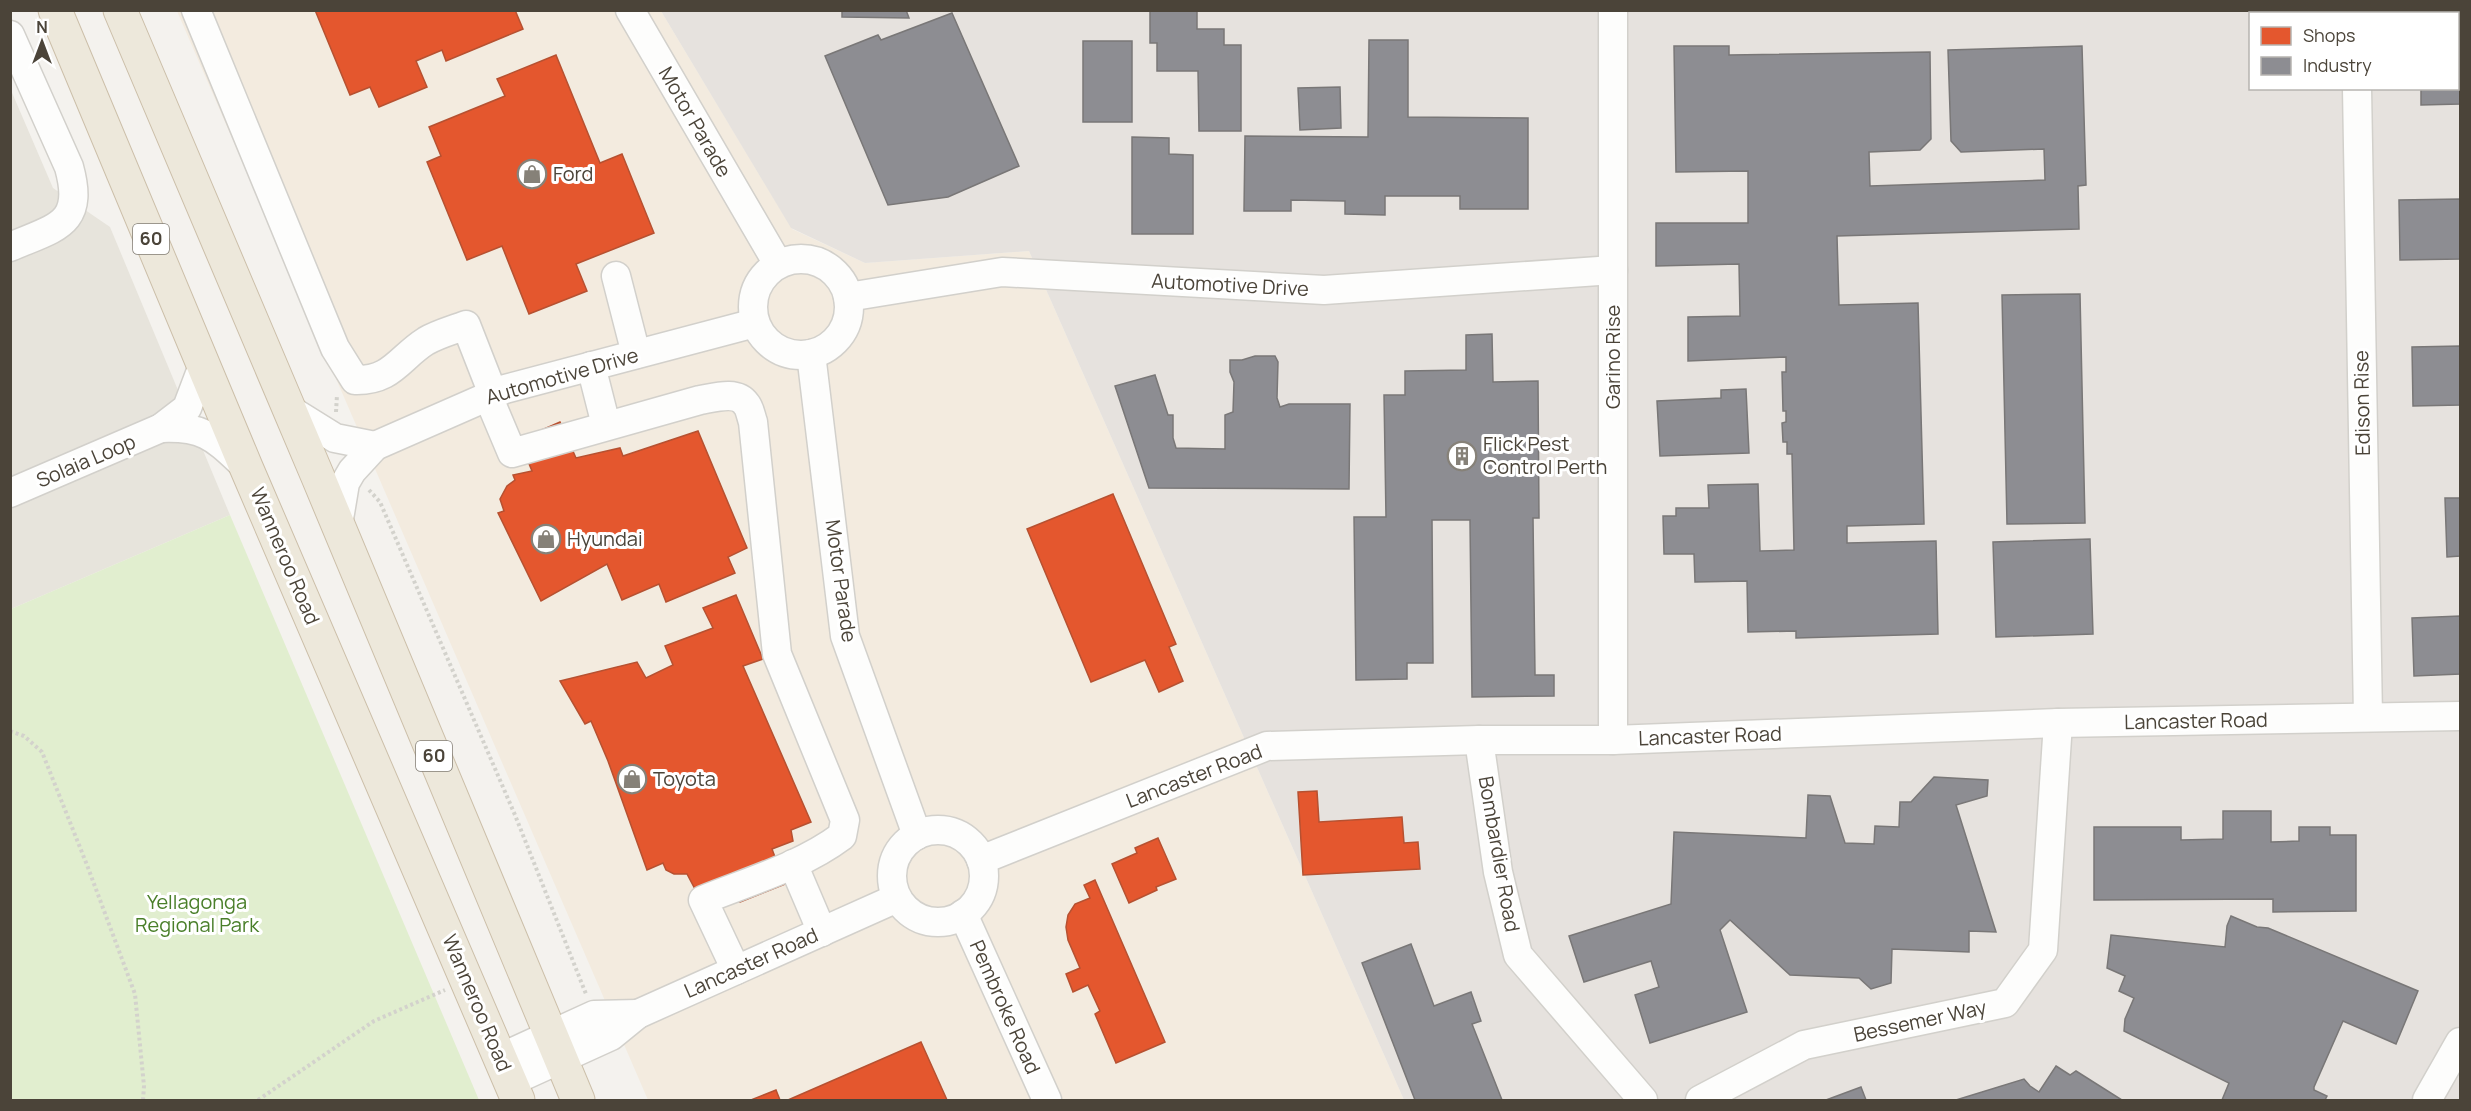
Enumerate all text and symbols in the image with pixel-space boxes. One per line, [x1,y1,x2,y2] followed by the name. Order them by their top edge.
[12,12,72,72] north arrow
[2249,12,2459,90] legend
[36,16,48,38] text: N
[2303,23,2355,47] text: Shops
[2303,53,2372,77] text: Industry
[653,62,738,182] street label: Motor Parade
[516,158,548,190] shop icon: Ford
[553,160,593,187] place label: Ford
[133,224,169,254] road number: 60
[1151,267,1309,302] street label: Automotive Drive
[1599,305,1626,409] street label: Garino Rise
[482,341,641,410] street label: Automotive Drive
[2347,350,2376,456] street label: Edison Rise
[32,427,140,494] street label: Solaia Loop
[1483,430,1607,480] place label: Flick Pest Control Perth
[1446,440,1478,472] building icon: Flick Pest Control Perth
[244,483,326,628] street label: Wanneroo Road
[820,518,863,644] street label: Motor Parade
[530,523,562,555] shop icon: Hyundai
[567,525,643,552] place label: Hyundai
[2124,706,2268,735] street label: Lancaster Road
[1638,720,1782,751] street label: Lancaster Road
[1122,737,1266,814] street label: Lancaster Road
[416,741,452,771] road number: 60
[616,763,648,795] shop icon: Toyota
[653,765,716,792] place label: Toyota
[1472,774,1526,934] street label: Bombardier Road
[135,888,260,938] park label: Yellagonga Regional Park
[680,921,822,1004] street label: Lancaster Road
[436,930,518,1075] street label: Wanneroo Road
[964,936,1047,1078] street label: Pembroke Road
[1851,993,1989,1048] street label: Bessemer Way

